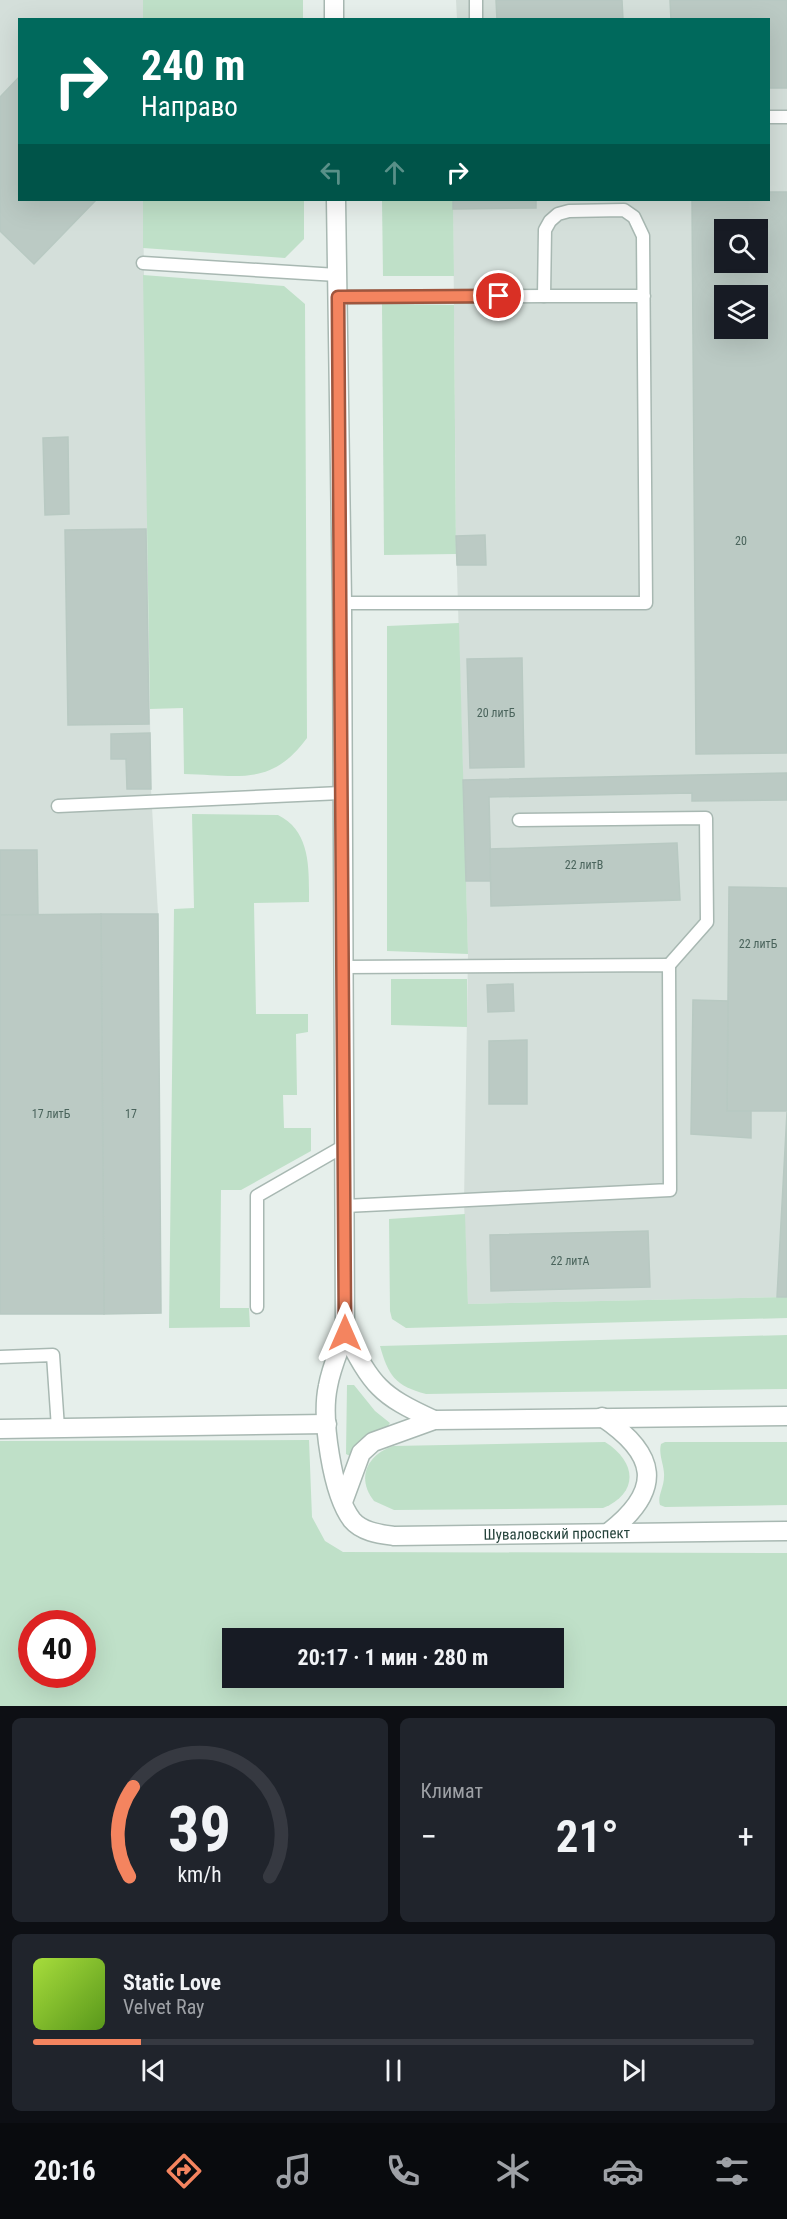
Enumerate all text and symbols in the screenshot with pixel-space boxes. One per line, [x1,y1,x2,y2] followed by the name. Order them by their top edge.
[141,41,246,90] text: 240 m
[42,42,120,120] icon: right
[141,91,238,123] text: Направо
[315,156,348,189] icon: left
[378,156,411,189] icon: ahead
[441,156,474,189] icon: right
[714,219,768,339] map controls
[714,219,768,273] button: search
[473,270,524,321] pin
[482,279,515,312] icon: arrive
[714,285,768,339] button: layers
[735,534,747,548] house number: 20
[477,706,516,720] house number: 20 литБ
[565,858,603,872] house number: 22 литВ
[739,937,778,951] house number: 22 литБ
[32,1107,71,1121] house number: 17 литБ
[125,1107,137,1121] house number: 17
[551,1254,590,1268] house number: 22 литА
[313,1301,377,1365] position arrow
[483,1524,630,1544] street label: Шуваловский проспект
[18,1610,96,1688] speed limit sign: 40
[298,1645,488,1670] text: 20:17 · 1 мин · 280 m
[421,1779,483,1803] text: Климат
[168,1793,231,1866] text: 39
[556,1810,619,1863] text: 21°
[421,1817,437,1856] text: −
[738,1817,754,1856] text: +
[178,1862,222,1887] text: km/h
[123,1970,221,1995] text: Static Love
[123,1995,204,2019] text: Velvet Ray
[137,2054,170,2087] icon: previous
[377,2054,410,2087] icon: pause
[617,2054,650,2087] icon: next
[163,2150,205,2192] icon: directions
[273,2150,315,2192] icon: music
[382,2150,424,2192] icon: phone
[492,2150,534,2192] icon: climate
[602,2150,644,2192] icon: car
[711,2150,753,2192] icon: filters
[34,2155,96,2187] text: 20:16

